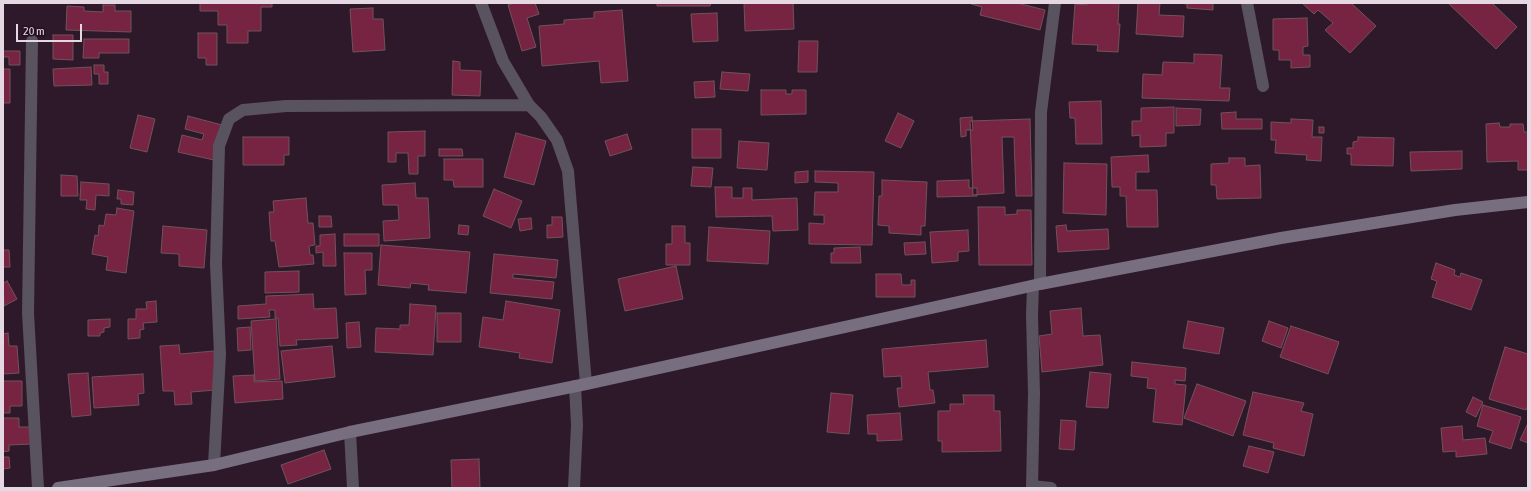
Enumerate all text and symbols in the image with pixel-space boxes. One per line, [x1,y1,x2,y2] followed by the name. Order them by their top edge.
[18,16,84,42] scale bar
[23,24,45,38] text: 20 m

